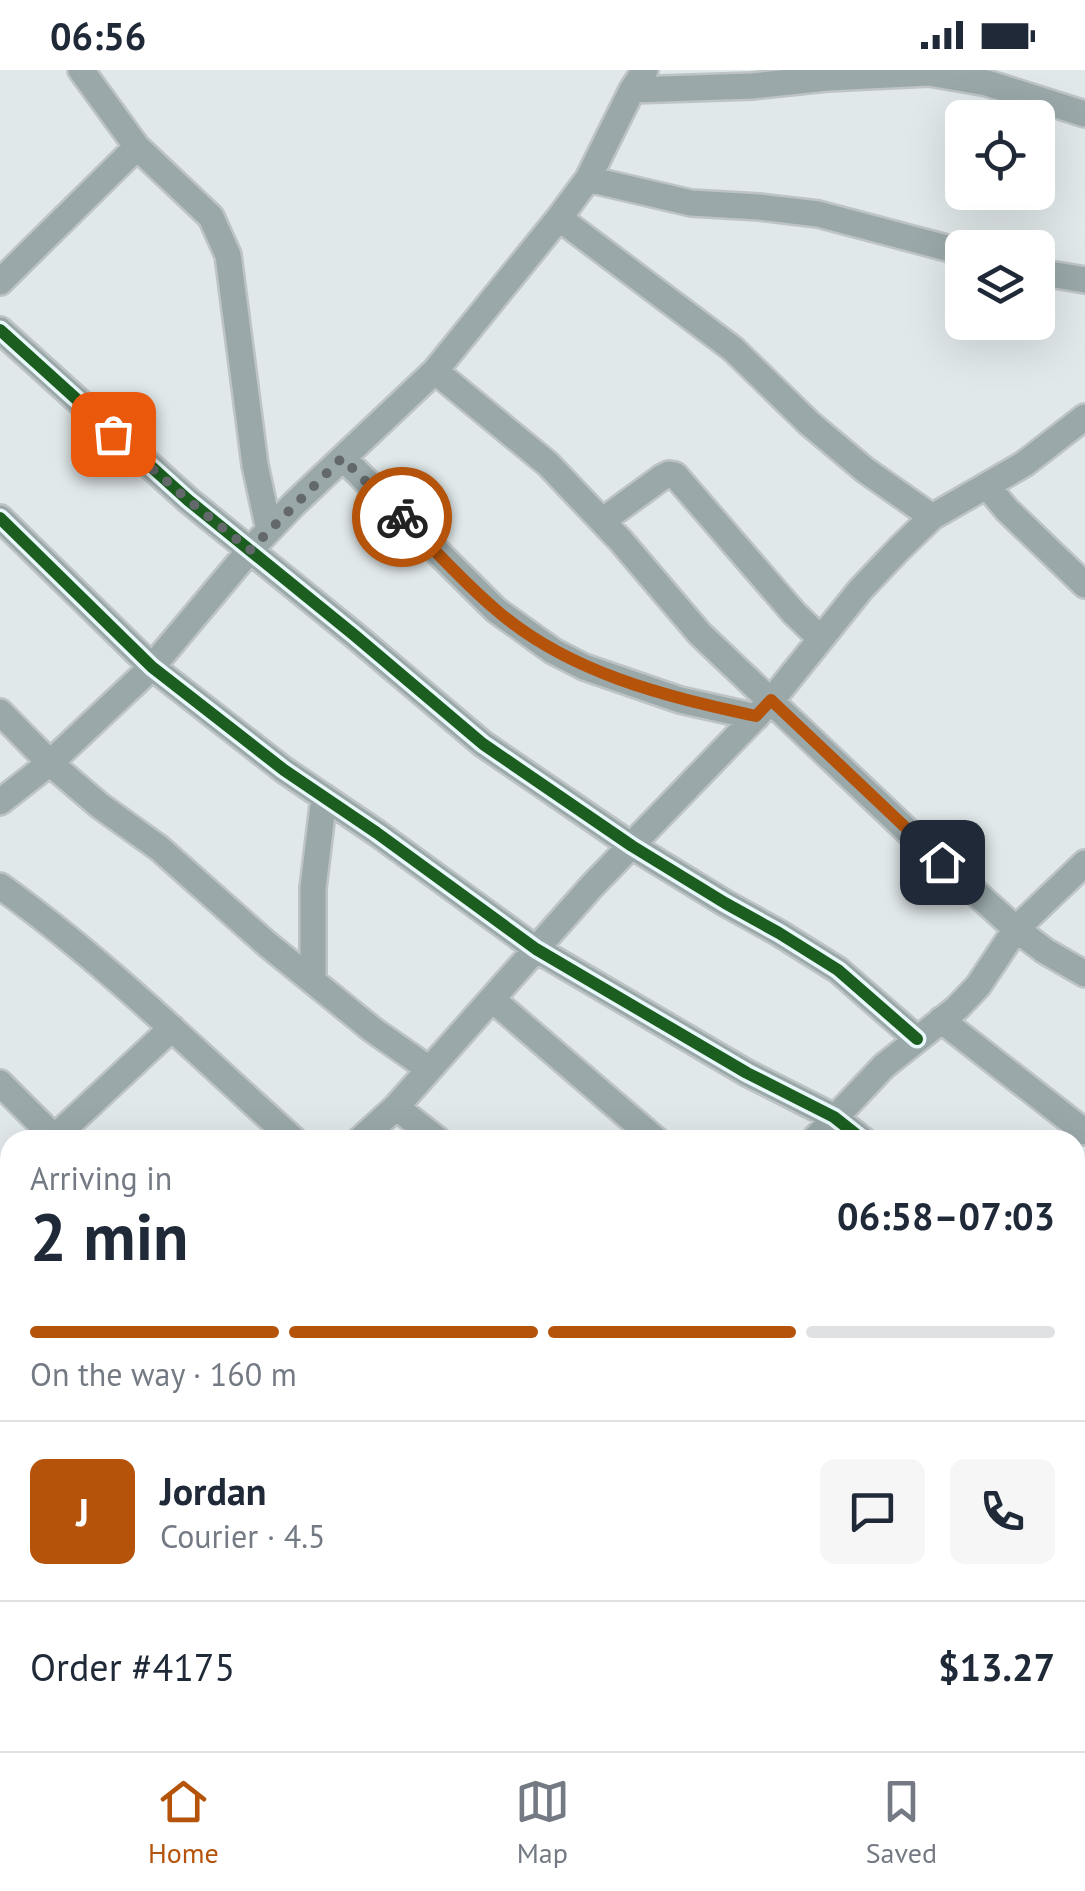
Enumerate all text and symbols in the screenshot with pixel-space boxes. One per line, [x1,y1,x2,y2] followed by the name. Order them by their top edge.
[50,11,146,60] text: 06:56
[945,100,1055,340] map controls
[945,100,1055,210] button: locate
[945,230,1055,340] button: layers
[71,392,156,477] pin
[86,407,141,462] icon: bag
[352,467,452,567] courier
[375,490,430,545] icon: bike
[900,820,985,905] pin
[915,835,970,890] icon: home
[30,1157,172,1199] text: Arriving in
[837,1191,1055,1240] text: 06:58–07:03
[30,1194,189,1278] text: 2 min
[30,1353,297,1395] text: On the way · 160 m
[820,1459,925,1564] button: chat
[950,1459,1055,1564] button: phone
[160,1466,266,1515] text: Jordan
[76,1487,89,1536] text: J
[160,1515,326,1557] text: Courier · 4.5
[30,1642,235,1691] text: Order #4175
[938,1642,1055,1691] text: $13.27
[148,1774,219,1871] tab: Home
[515,1774,570,1871] tab: Map
[866,1774,937,1871] tab: Saved

